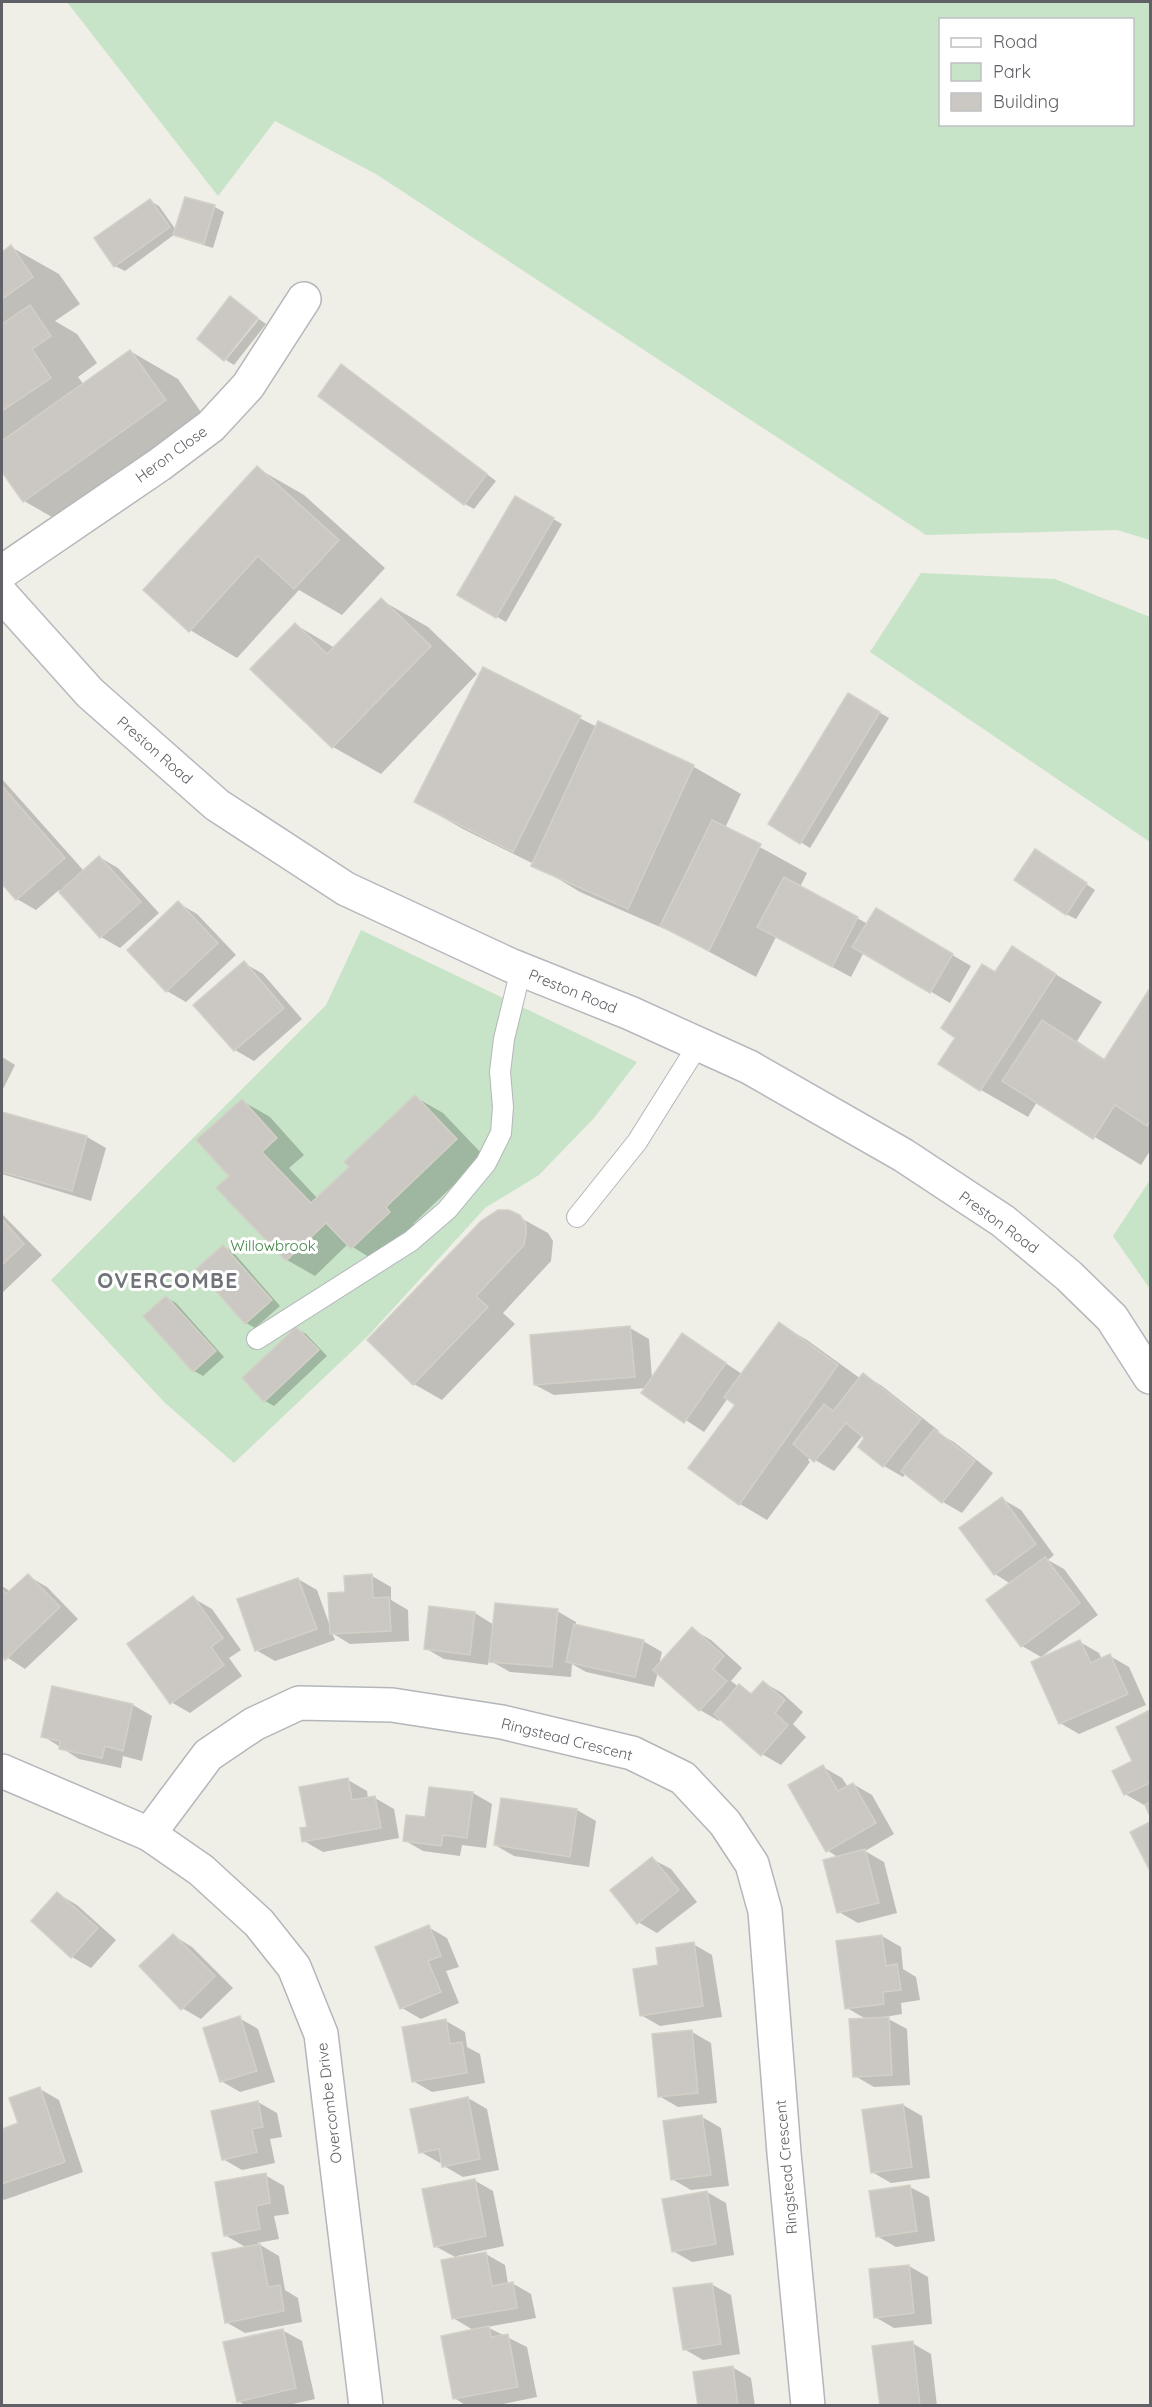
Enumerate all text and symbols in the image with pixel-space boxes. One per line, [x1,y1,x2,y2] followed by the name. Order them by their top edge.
[939,18,1134,126] legend
[993,30,1038,53] text: Road
[993,60,1031,83] text: Park
[993,90,1059,113] text: Building
[131,422,211,486] street label: Heron Close
[113,712,197,788] street label: Preston Road
[526,965,620,1017] street label: Preston Road
[955,1187,1043,1257] street label: Preston Road
[230,1236,316,1255] park label: Willowbrook
[97,1267,239,1293] district label: OVERCOMBE
[499,1713,635,1765] street label: Ringstead Crescent
[312,2042,346,2164] street label: Overcombe Drive
[771,2099,801,2235] street label: Ringstead Crescent

